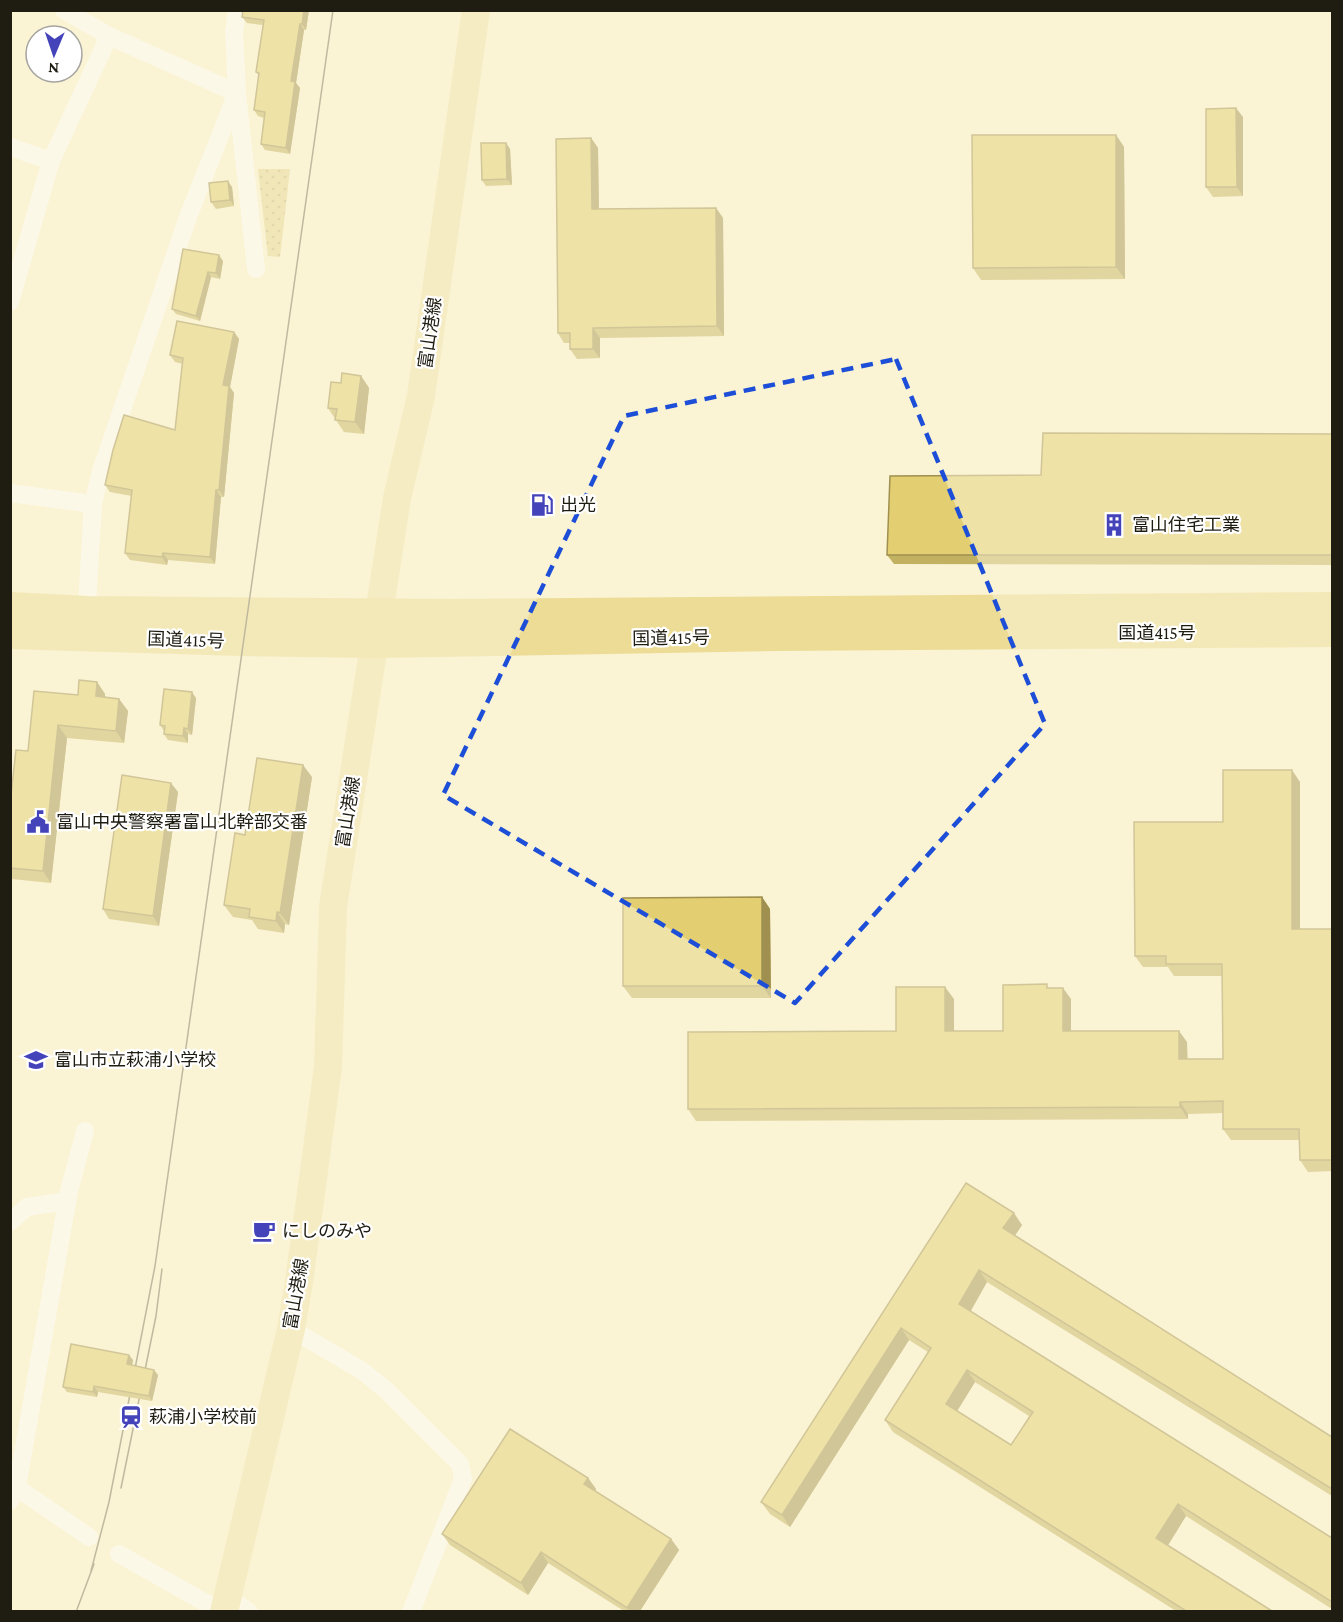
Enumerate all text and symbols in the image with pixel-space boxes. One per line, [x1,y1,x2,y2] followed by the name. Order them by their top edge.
[24,24,84,84] north arrow
[48,60,59,77] text: N
[415,296,445,370] street label: 富山港線
[529,492,555,518] fuel station icon: 出光
[560,495,596,515] place label: 出光
[1101,512,1127,538] building icon: 富山住宅工業
[1132,515,1240,535] place label: 富山住宅工業
[1118,623,1196,643] street label: 国道415号
[632,627,710,649] street label: 国道415号
[147,629,225,651] street label: 国道415号
[332,775,364,849] street label: 富山港線
[25,809,51,835] public building icon: 富山中央警察署富山北幹部交番
[56,812,308,832] place label: 富山中央警察署富山北幹部交番
[23,1047,49,1073] school or university icon: 富山市立萩浦小学校
[54,1050,216,1070] place label: 富山市立萩浦小学校
[251,1218,277,1244] cafe icon: にしのみや
[282,1221,372,1241] place label: にしのみや
[280,1257,312,1331] street label: 富山港線
[118,1404,144,1430] station icon: 萩浦小学校前
[149,1407,257,1427] place label: 萩浦小学校前

